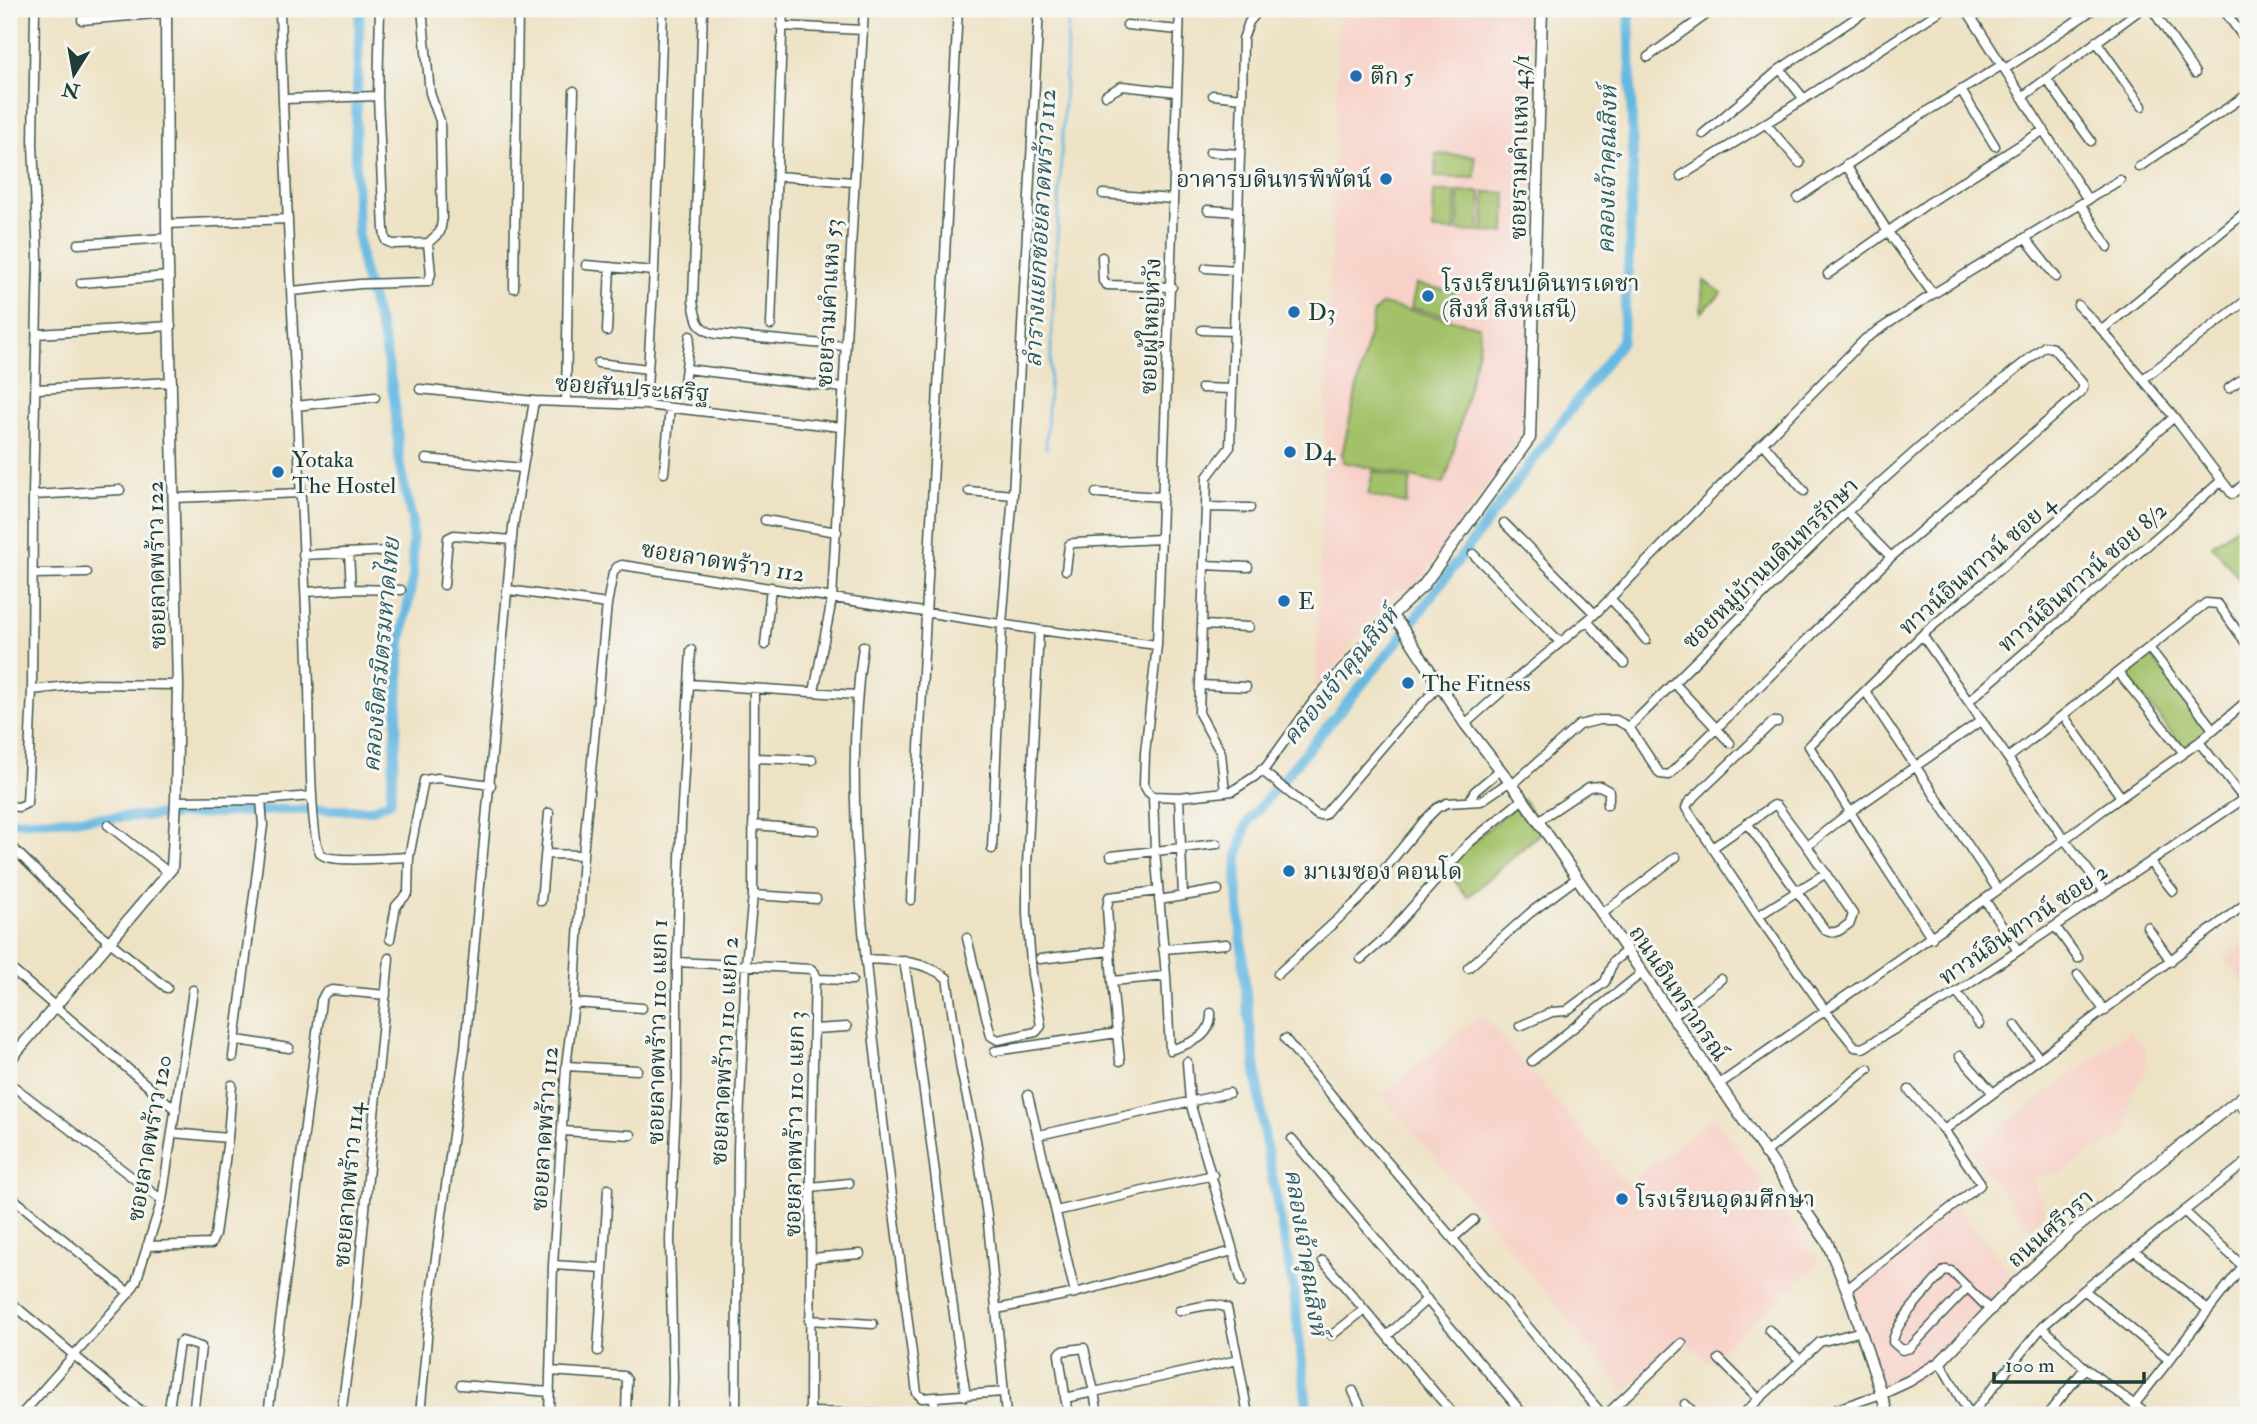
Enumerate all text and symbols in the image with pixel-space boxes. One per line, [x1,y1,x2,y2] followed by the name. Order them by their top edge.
[38,38,108,108] north arrow
[1503,54,1536,240] street label: ซอยรามคำแหง 43/1
[1370,62,1414,91] place label: ตึก 5
[1348,68,1364,84] marker: ตึก 5
[59,76,83,103] text: N
[1591,80,1625,254] water label: คลองเจ้าคุณสิงห์
[1018,88,1063,368] water label: ลำรางแยกซอยลาดพร้าว 112
[1176,165,1372,194] place label: อาคารบดินทรพิพัตน์
[1378,171,1394,187] marker: อาคารบดินทรพิพัตน์
[810,218,847,388] street label: ซอยรามคำแหง 53
[1132,257,1167,395] street label: ซอยผู้ใหญ่หวัง
[1441,267,1640,324] place label: โรงเรียนบดินทรเดชา (สิงห์ สิงหเสนี)
[1420,288,1436,304] marker: โรงเรียนบดินทรเดชา (สิงห์ สิงหเสนี)
[1308,298,1336,327] place label: D3
[1286,304,1302,320] marker: D3
[554,369,710,408] street label: ซอยสันประเสริฐ
[1304,438,1337,467] place label: D4
[1282,444,1298,460] marker: D4
[292,445,396,500] place label: Yotaka The Hostel
[270,464,286,480] marker: Yotaka The Hostel
[1676,471,1865,655] street label: ซอยหมู่บ้านบดินทรรักษา
[141,481,172,649] street label: ซอยลาดพร้าว 122
[1893,488,2063,641] street label: ทาวน์อินทาวน์ ซอย 4
[1992,496,2173,659] street label: ทาวน์อินทาวน์ ซอย 8/2
[354,534,407,774] water label: คลองจิตรมิตรมหาดไทย
[639,534,807,589] street label: ซอยลาดพร้าว 112
[1298,587,1315,616] place label: E
[1276,593,1292,609] marker: E
[1275,597,1409,751] water label: คลองเจ้าคุณสิงห์
[1422,669,1531,698] place label: The Fitness
[1400,675,1416,691] marker: The Fitness
[1303,855,1462,886] place label: มาเมซอง คอนโด
[1933,857,2113,992] street label: ทาวน์อินทาวน์ ซอย 2
[1281,863,1297,879] marker: มาเมซอง คอนโด
[641,919,674,1145] street label: ซอยลาดพร้าว 110 แยก 1
[1622,920,1735,1067] street label: ถนนอินทราภรณ์
[704,936,745,1166] street label: ซอยลาดพร้าว 110 แยก 2
[778,1011,811,1237] street label: ซอยลาดพร้าว 110 แยก 3
[524,1046,565,1212] street label: ซอยลาดพร้าว 112
[121,1053,178,1224] street label: ซอยลาดพร้าว 120
[327,1100,370,1269] street label: ซอยลาดพร้าว 114
[1277,1167,1335,1343] water label: คลองเจ้าคุณสิงห์
[1635,1183,1815,1214] place label: โรงเรียนอุดมศึกษา
[2001,1183,2100,1274] street label: ถนนศรีวรา
[1614,1191,1630,1207] marker: โรงเรียนอุดมศึกษา
[1994,1340,2145,1384] scale bar
[2005,1352,2055,1379] text: 100 m

